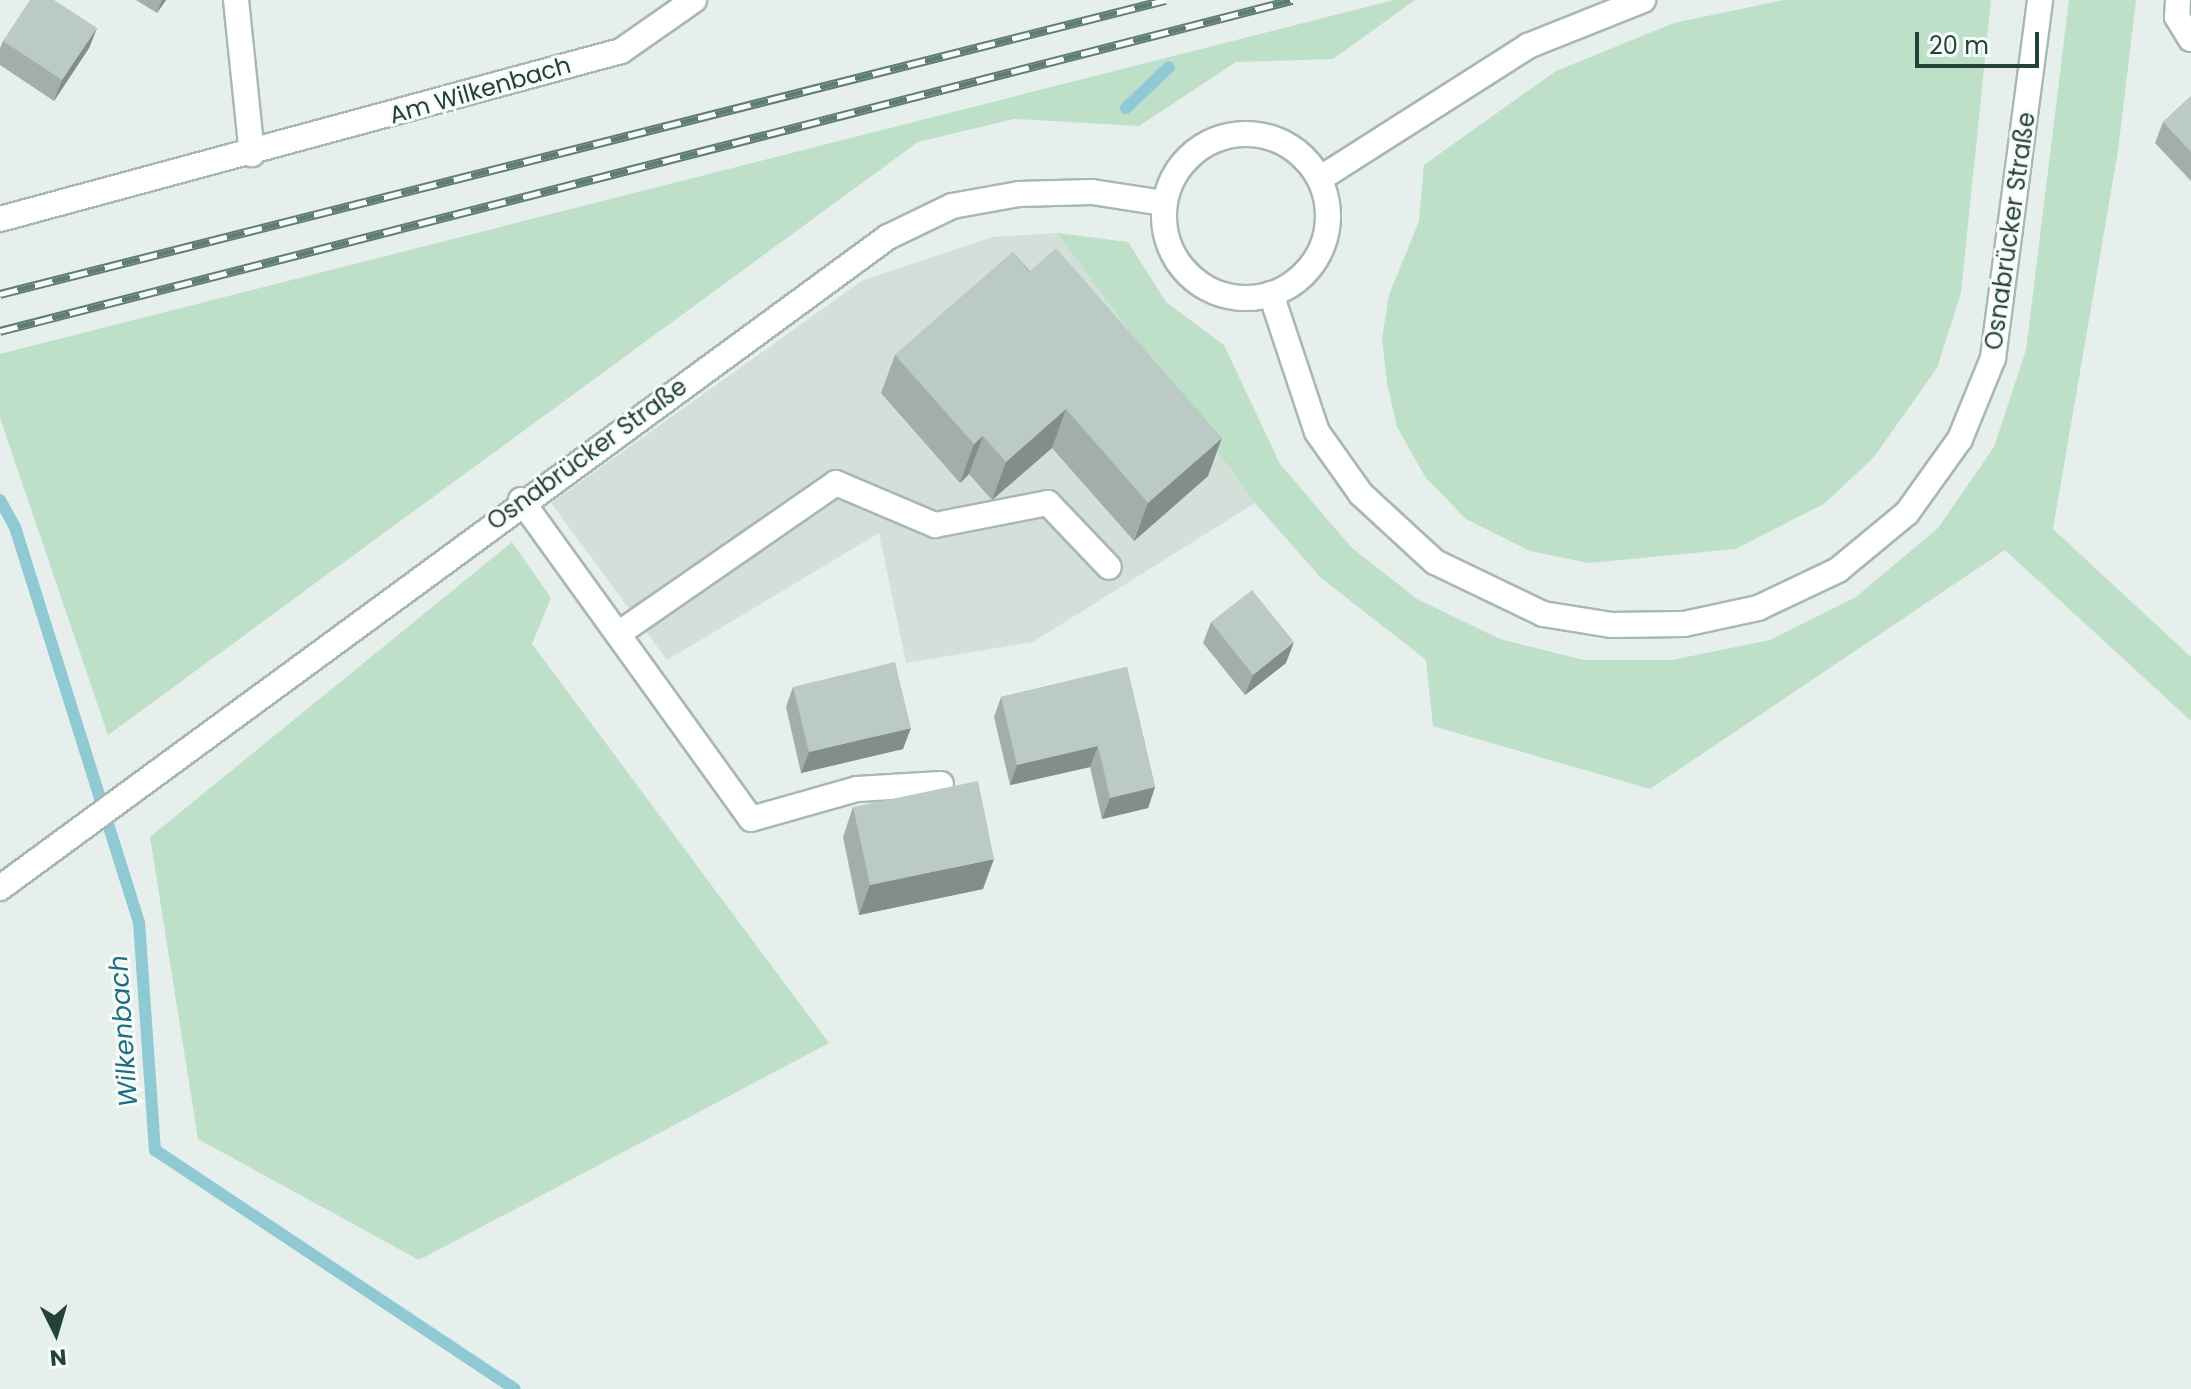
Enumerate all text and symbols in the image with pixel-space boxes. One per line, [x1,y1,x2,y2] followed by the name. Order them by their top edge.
[1919,16,2043,66] scale bar
[1929,29,1989,62] text: 20 m
[386,50,574,130] street label: Am Wilkenbach
[1979,110,2041,352] street label: Osnabrücker Straße
[481,372,693,536] street label: Osnabrücker Straße
[103,954,145,1108] water label: Wilkenbach
[16,1293,96,1373] north arrow
[49,1341,68,1374] text: N

